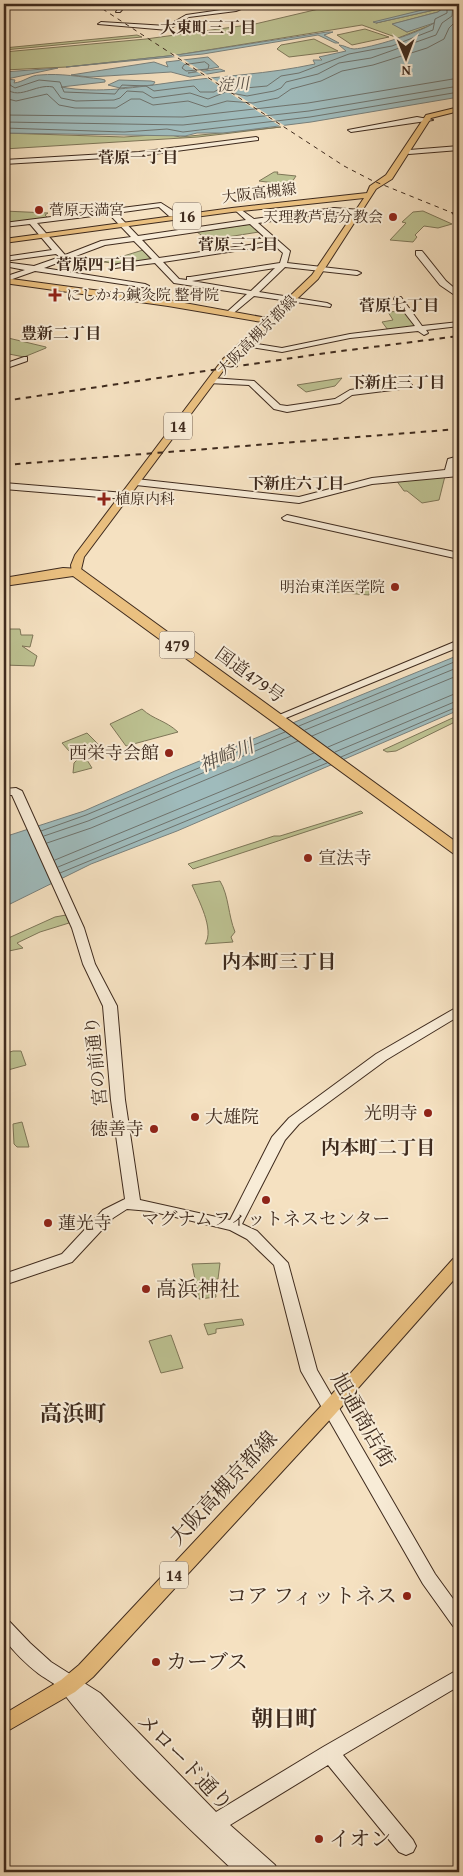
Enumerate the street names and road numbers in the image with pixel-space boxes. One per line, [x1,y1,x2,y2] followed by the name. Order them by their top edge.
[220,178,297,207] street label: 大阪高槻線
[173,202,201,230] road number: 16
[212,290,301,379] street label: 大阪高槻京都線
[164,412,192,440] road number: 14
[160,632,194,658] road number: 479
[210,640,291,709] street label: 国道479号
[77,1015,114,1107] street label: 宮の前通り
[324,1367,403,1473] street label: 旭通商店街
[161,1423,284,1552] street label: 大阪高槻京都線
[160,1562,188,1588] road number: 14
[130,1706,240,1818] street label: メロード通り

